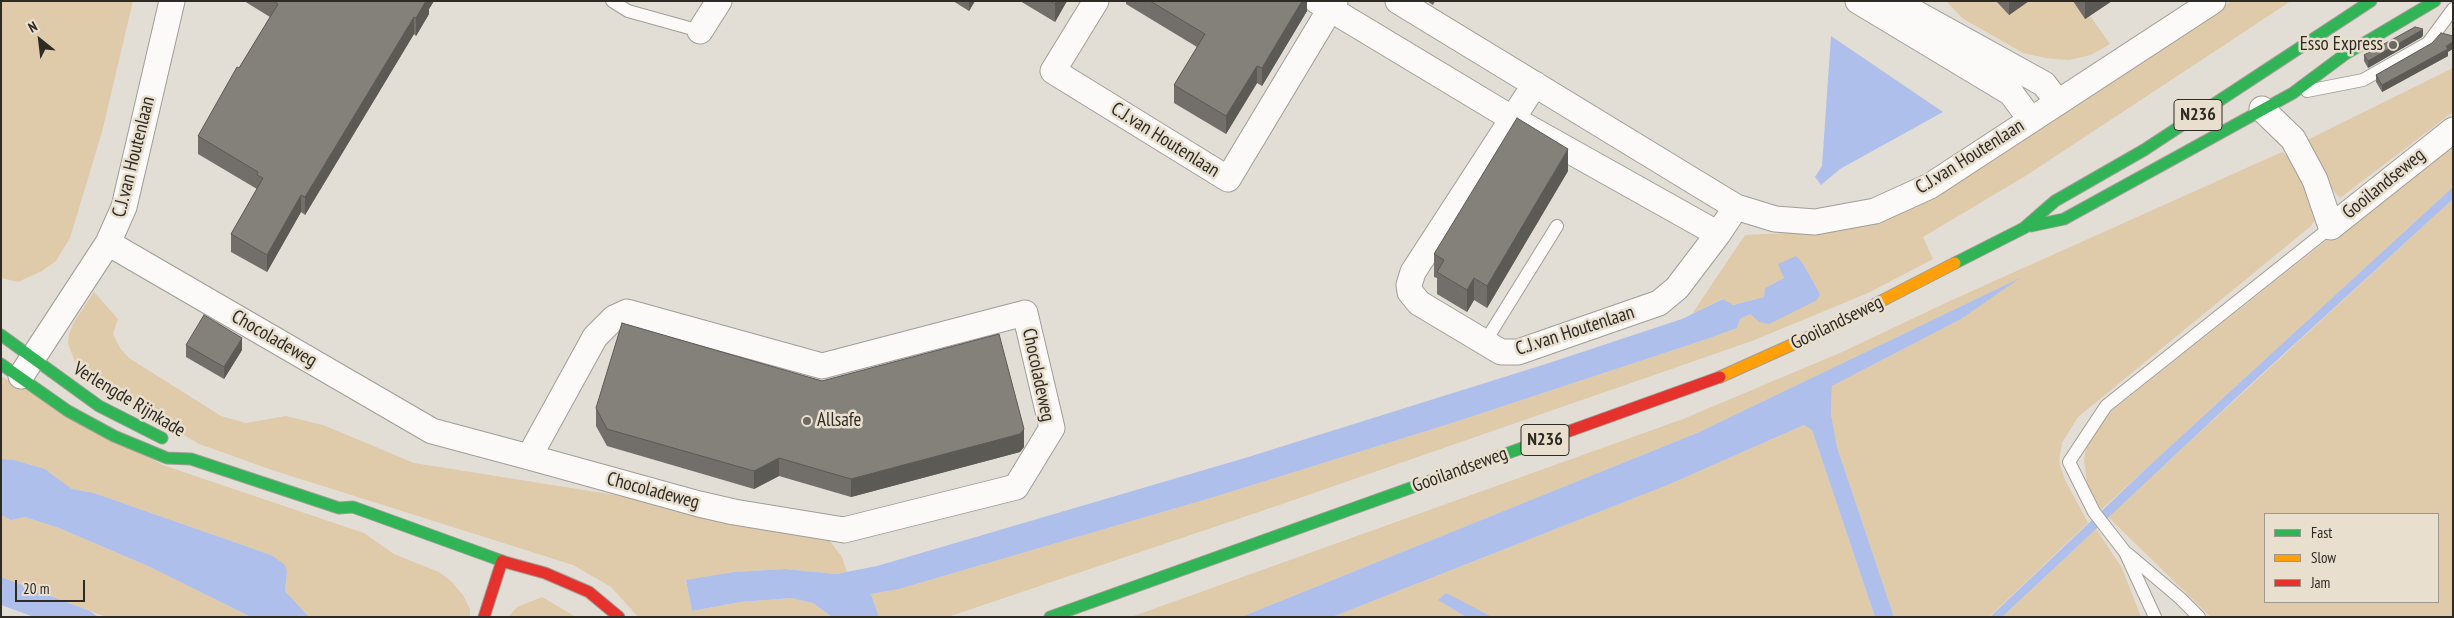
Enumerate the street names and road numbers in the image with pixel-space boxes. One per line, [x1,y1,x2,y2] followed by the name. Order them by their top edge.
[108,94,160,220] street label: C.J.van Houtenlaan
[1107,98,1223,182] street label: C.J.van Houtenlaan
[2174,100,2222,130] road number: N236
[1912,115,2028,199] street label: C.J.van Houtenlaan
[2338,144,2430,224] street label: Gooilandseweg
[1787,291,1887,355] street label: Gooilandseweg
[1513,301,1637,361] street label: C.J.van Houtenlaan
[227,305,321,373] street label: Chocoladeweg
[1017,326,1059,424] street label: Chocoladeweg
[69,358,189,442] street label: Verlengde Rijnkade
[1521,424,1569,456] road number: N236
[1409,442,1511,498] street label: Gooilandseweg
[604,468,702,514] street label: Chocoladeweg

